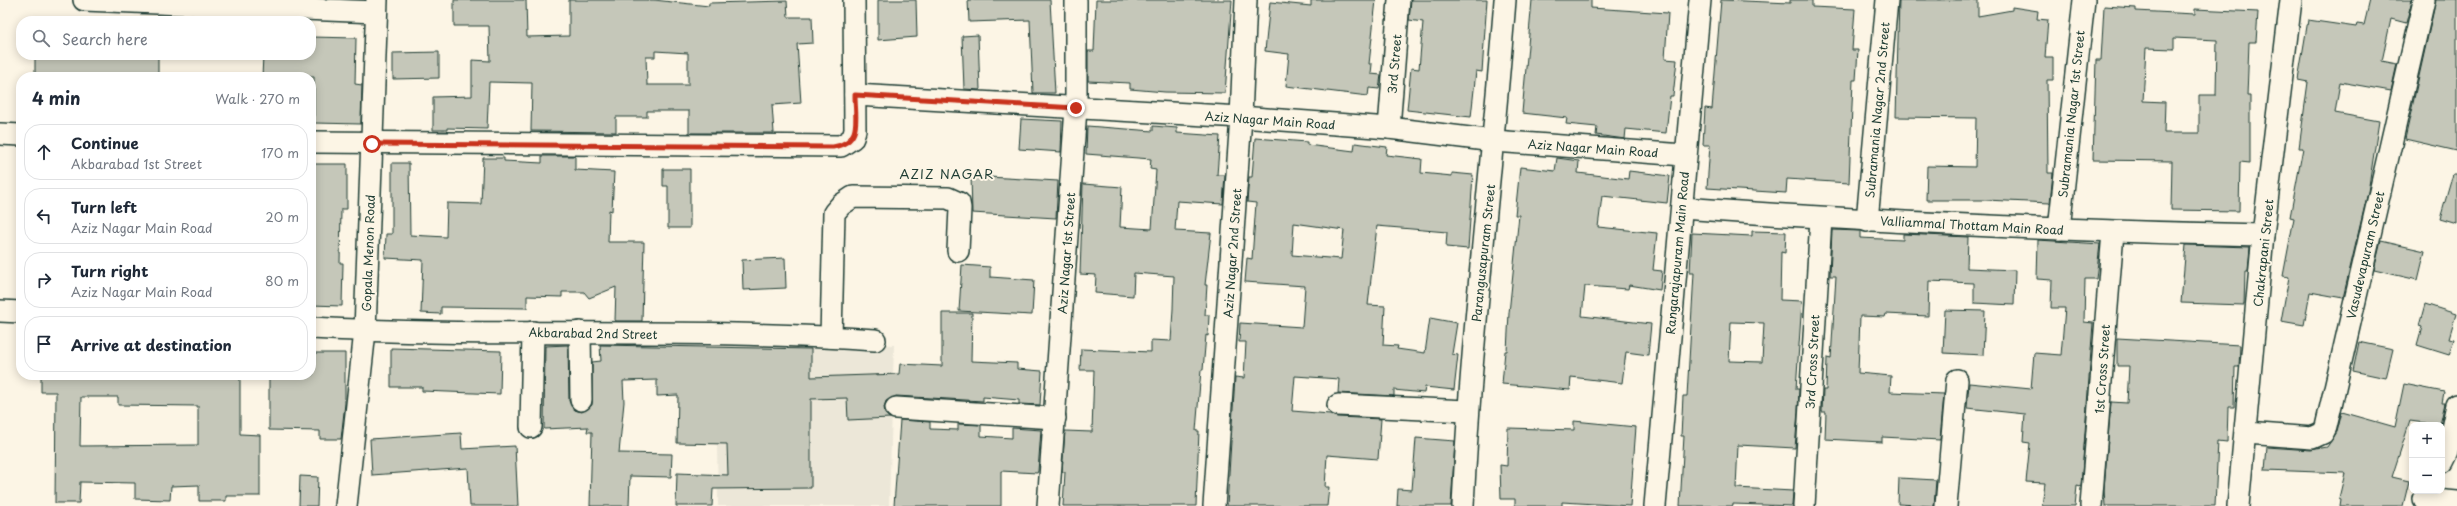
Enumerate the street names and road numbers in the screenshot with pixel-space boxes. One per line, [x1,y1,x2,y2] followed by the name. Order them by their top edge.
[1860,21,1894,199] street label: Subramania Nagar 2nd Street
[2053,29,2089,199] street label: Subramania Nagar 1st Street
[1382,33,1406,95] street label: 3rd Street
[1204,106,1336,134] street label: Aziz Nagar Main Road
[1527,134,1659,162] street label: Aziz Nagar Main Road
[1661,171,1693,335] street label: Rangarajapuram Main Road
[1467,183,1499,323] street label: Parangusapuram Street
[1218,187,1246,318] street label: Aziz Nagar 2nd Street
[2342,189,2388,321] street label: Vasudevapuram Street
[1053,191,1079,314] street label: Aziz Nagar 1st Street
[357,194,379,312] street label: Gopala Menon Road
[2248,198,2278,308] street label: Chakrapani Street
[1880,211,2064,239] street label: Valliammal Thottam Main Road
[1801,314,1823,410] street label: 3rd Cross Street
[528,323,658,343] street label: Akbarabad 2nd Street
[2090,324,2114,414] street label: 1st Cross Street

